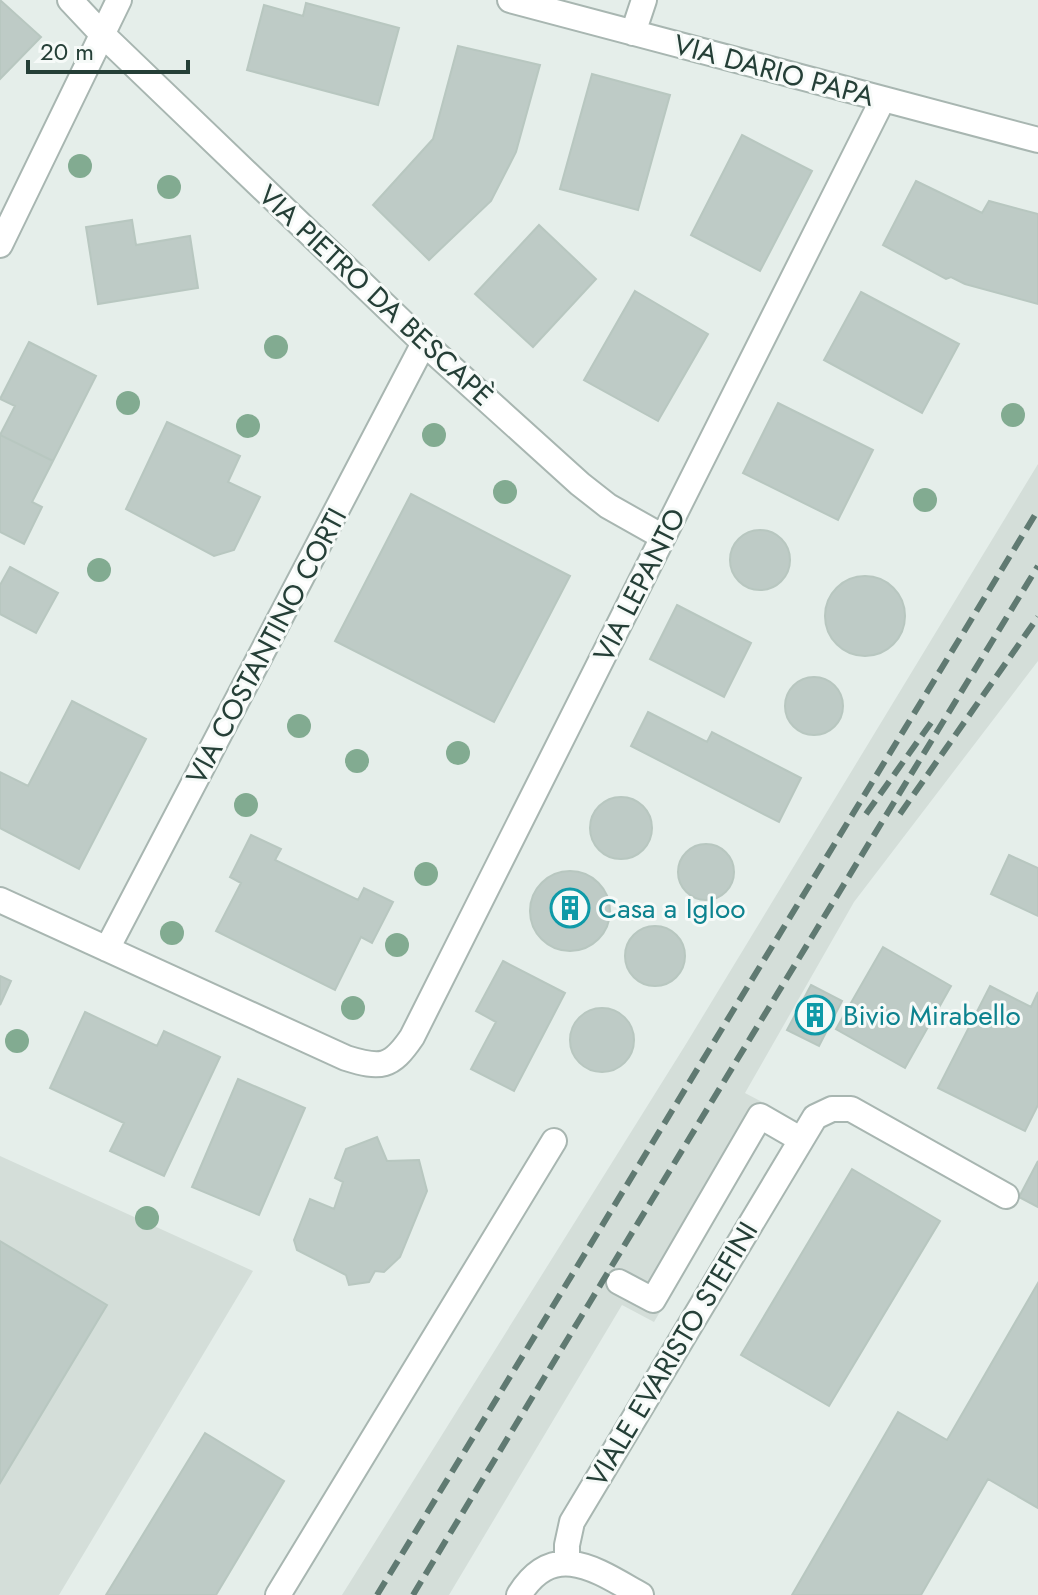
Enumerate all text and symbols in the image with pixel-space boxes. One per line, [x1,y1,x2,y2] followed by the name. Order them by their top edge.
[28,24,188,74] scale bar
[669,24,879,117] street label: VIA DARIO PAPA
[40,34,94,69] text: 20 m
[249,175,502,416] street label: VIA PIETRO DA BESCAPÈ
[176,501,357,792] street label: VIA COSTANTINO CORTI
[583,501,696,669] street label: VIA LEPANTO
[549,887,591,929] building icon: Casa a Igloo
[598,888,746,929] place label: Casa a Igloo
[794,994,836,1036] building icon: Bivio Mirabello
[843,995,1021,1036] place label: Bivio Mirabello
[577,1214,768,1495] street label: VIALE EVARISTO STEFINI

